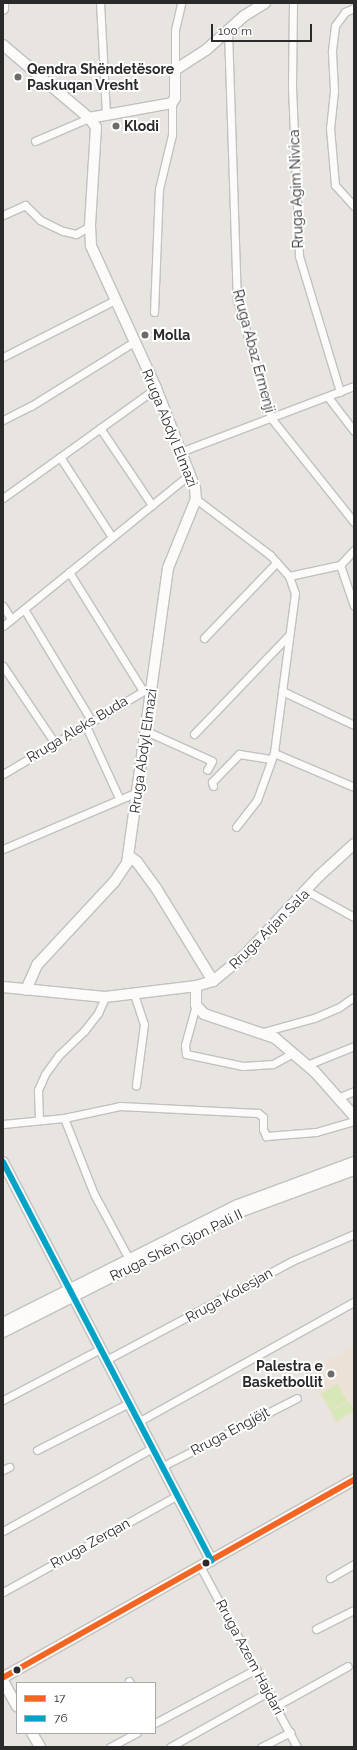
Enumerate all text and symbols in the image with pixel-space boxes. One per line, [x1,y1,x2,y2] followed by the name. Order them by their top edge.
[213,16,314,42] scale bar
[218,24,252,38] text: 100 m
[27,61,174,94] place label: Qendra Shëndetësore Paskuqan Vresht
[12,71,24,83] marker: Qendra Shëndetësore Paskuqan Vresht
[124,118,159,134] place label: Klodi
[111,121,121,131] marker: Klodi
[286,129,306,249] street label: Rruga Agim Nivica
[229,287,279,415] street label: Rruga Abaz Ermenji
[153,327,190,343] place label: Molla
[140,330,150,340] marker: Molla
[138,366,202,490] street label: Rruga Abdyl Elmazi
[126,687,160,815] street label: Rruga Abdyl Elmazi
[23,692,131,766] street label: Rruga Aleks Buda
[225,885,313,973] street label: Rruga Arjan Sala
[107,1206,245,1284] street label: Rruga Shën Gjon Pali II
[183,1264,275,1326] street label: Rruga Kolesjan
[242,1358,323,1390] place label: Palestra e Basketbollit
[326,1369,336,1379] marker: Palestra e Basketbollit
[188,1403,272,1459] street label: Rruga Engjëjt
[47,1514,133,1572] street label: Rruga Zerqan
[201,1558,211,1568] unlabelled marker
[212,1596,288,1718] street label: Rruga Azem Hajdari
[12,1665,22,1675] unlabelled marker
[16,1682,156,1734] legend
[54,1691,66,1705] text: 17
[54,1711,68,1725] text: 76

